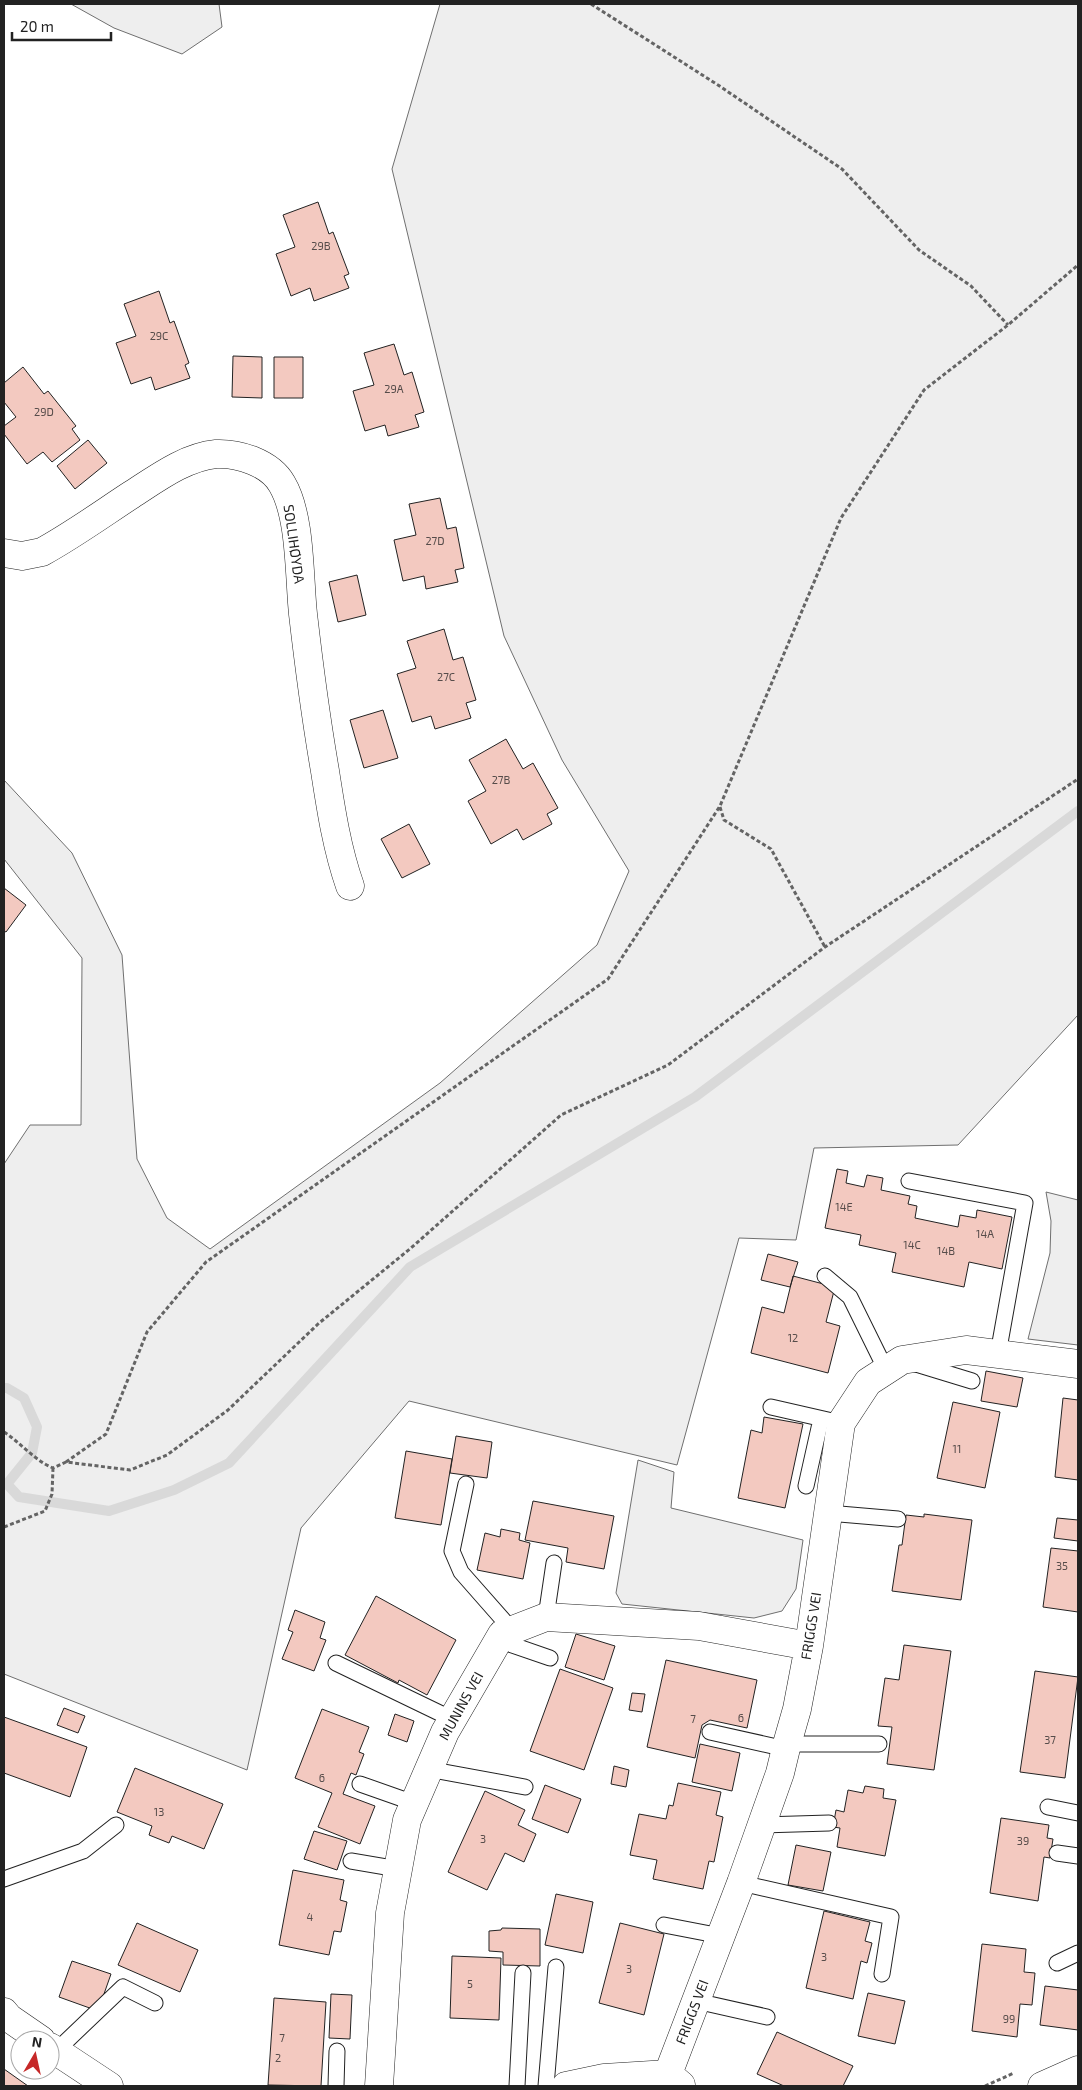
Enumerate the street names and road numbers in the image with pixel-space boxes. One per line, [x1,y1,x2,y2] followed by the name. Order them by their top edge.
[281,503,309,585] street label: SOLLIHØYDA
[797,1591,824,1661] street label: FRIGGS VEI
[435,1669,486,1743] street label: MUNINS VEI
[671,1977,712,2047] street label: FRIGGS VEI

